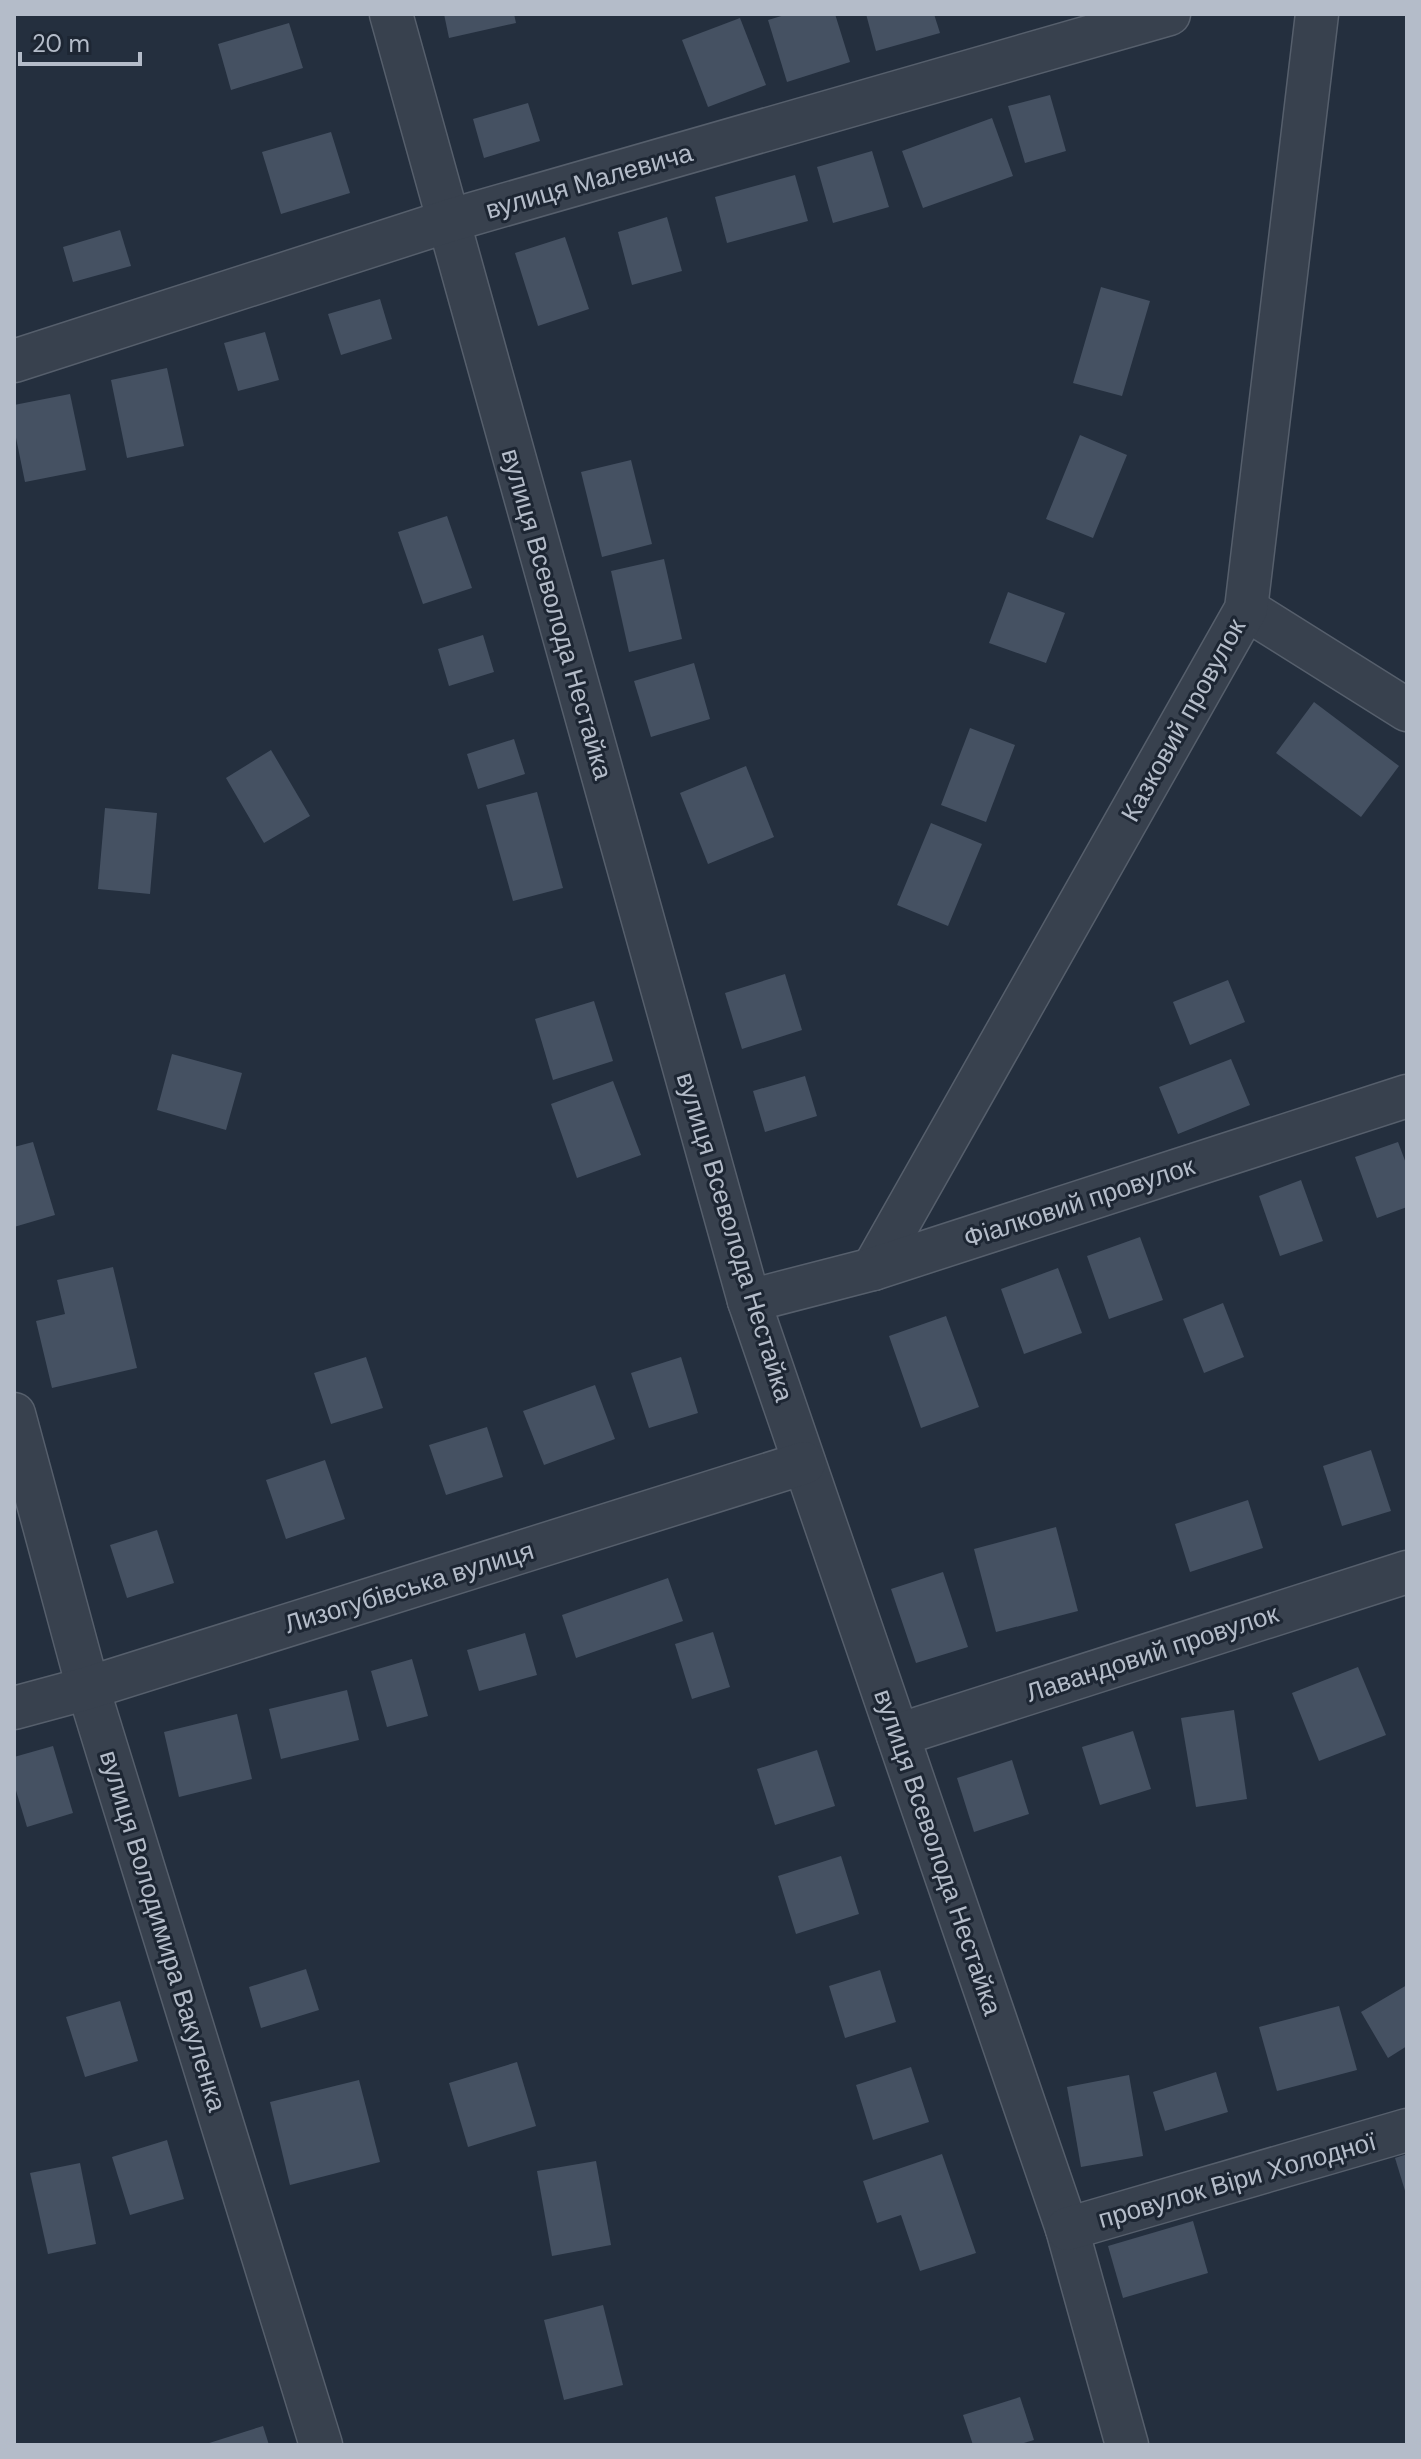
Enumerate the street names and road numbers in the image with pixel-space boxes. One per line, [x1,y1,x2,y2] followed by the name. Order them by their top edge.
[482,135,697,227] street label: вулиця Малевича
[493,445,621,784] street label: вулиця Всеволода Нестайка
[1113,612,1253,828] street label: Казковий провулок
[669,1068,801,1406] street label: вулиця Всеволода Нестайка
[959,1148,1199,1255] street label: Фіалковий провулок
[280,1533,538,1641] street label: Лизогубівська вулиця
[1022,1596,1283,1710] street label: Лавандовий провулок
[866,1684,1010,2020] street label: вулиця Всеволода Нестайка
[92,1746,234,2116] street label: вулиця Володимира Вакуленка
[1094,2124,1380,2236] street label: провулок Віри Холодної

